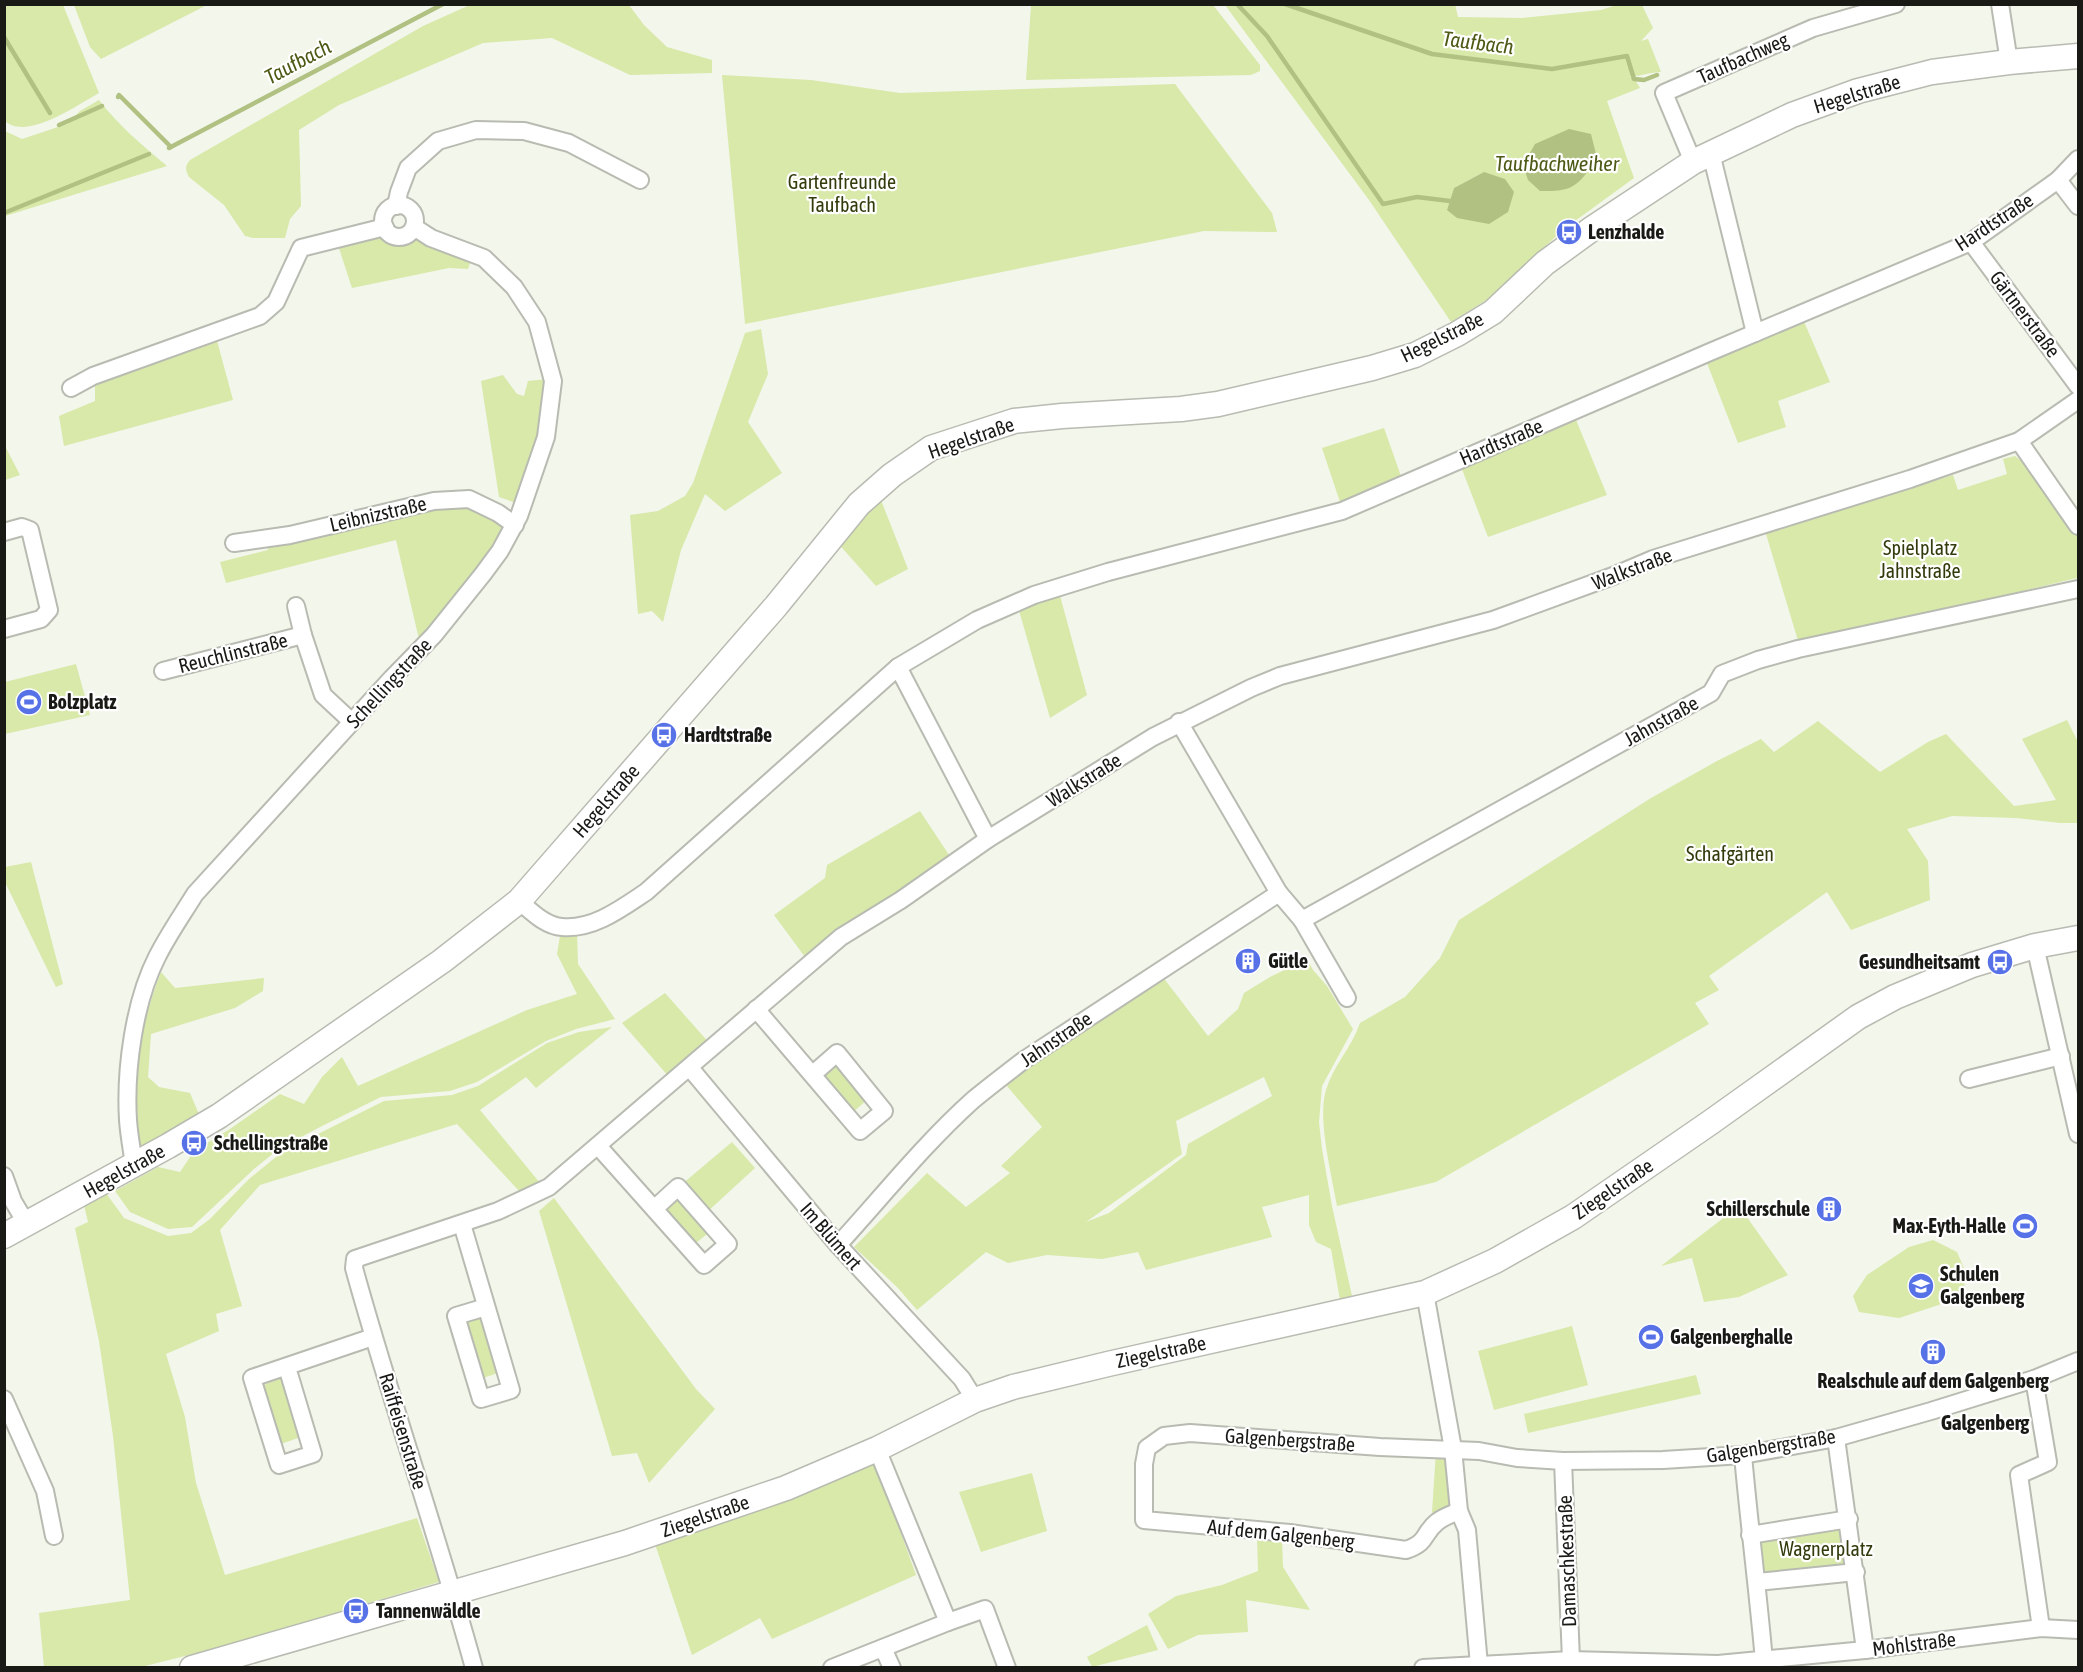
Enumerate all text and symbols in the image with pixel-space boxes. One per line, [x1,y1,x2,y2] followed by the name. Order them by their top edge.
[1441,26,1515,58] water label: Taufbach
[1694,27,1792,88] street label: Taufbachweg
[260,34,335,88] water label: Taufbach
[1811,69,1903,118] street label: Hegelstraße
[1495,151,1620,175] water label: Taufbachweiher
[788,170,896,216] park label: Gartenfreunde Taufbach
[1950,188,2037,255] street label: Hardtstraße
[1554,217,1584,247] bus stop icon: Lenzhalde
[1588,220,1664,243] place label: Lenzhalde
[1985,266,2065,361] street label: Gärtnerstraße
[1397,307,1487,366] street label: Hegelstraße
[925,412,1017,463] street label: Hegelstraße
[1456,414,1546,469] street label: Hardtstraße
[327,491,428,536] street label: Leibnizstraße
[1879,536,1961,582] park label: Spielplatz Jahnstraße
[1589,543,1675,594] street label: Walkstraße
[176,628,290,677] street label: Reuchlinstraße
[341,633,436,732] street label: Schellingstraße
[14,687,44,717] sports icon: Bolzplatz
[48,690,117,713] place label: Bolzplatz
[1620,691,1702,750] street label: Jahnstraße
[649,720,679,750] bus stop icon: Hardtstraße
[684,723,772,746] place label: Hardtstraße
[1042,748,1125,811] street label: Walkstraße
[568,759,644,842] street label: Hegelstraße
[1686,842,1774,865] park label: Schafgärten
[1233,946,1263,976] building icon: Gütle
[1985,947,2015,977] bus stop icon: Gesundheitsamt
[1268,949,1308,972] place label: Gütle
[1859,950,1980,973] place label: Gesundheitsamt
[1016,1006,1096,1071] street label: Jahnstraße
[179,1128,209,1158] bus stop icon: Schellingstraße
[214,1131,328,1154] place label: Schellingstraße
[79,1139,168,1202] street label: Hegelstraße
[1568,1154,1657,1224] street label: Ziegelstraße
[1814,1194,1844,1224] building icon: Schillerschule
[796,1197,867,1274] street label: Im Blümert
[1707,1197,1810,1220] place label: Schillerschule
[2010,1211,2040,1241] sports icon: Max-Eyth-Halle
[1893,1214,2006,1237] place label: Max-Eyth-Halle
[1940,1262,2025,1308] place label: Schulen Galgenberg
[1906,1271,1936,1301] school or university icon: Schulen Galgenberg
[1636,1322,1666,1352] sports icon: Galgenberghalle
[1670,1325,1793,1348] place label: Galgenberghalle
[1114,1331,1208,1372] street label: Ziegelstraße
[1918,1337,1948,1367] building icon: Realschule auf dem Galgenberg
[1817,1369,2049,1392] place label: Realschule auf dem Galgenberg
[375,1370,432,1492] street label: Raiffeisenstraße
[1941,1410,2030,1434] district label: Galgenberg
[1224,1423,1356,1456] street label: Galgenbergstraße
[1705,1424,1837,1467] street label: Galgenbergstraße
[658,1490,752,1541] street label: Ziegelstraße
[1553,1495,1580,1627] street label: Damaschkestraße
[1206,1514,1356,1553] street label: Auf dem Galgenberg
[1779,1537,1873,1560] park label: Wagnerplatz
[341,1596,371,1626] bus stop icon: Tannenwäldle
[376,1599,481,1622] place label: Tannenwäldle
[1871,1627,1957,1660] street label: Mohlstraße

